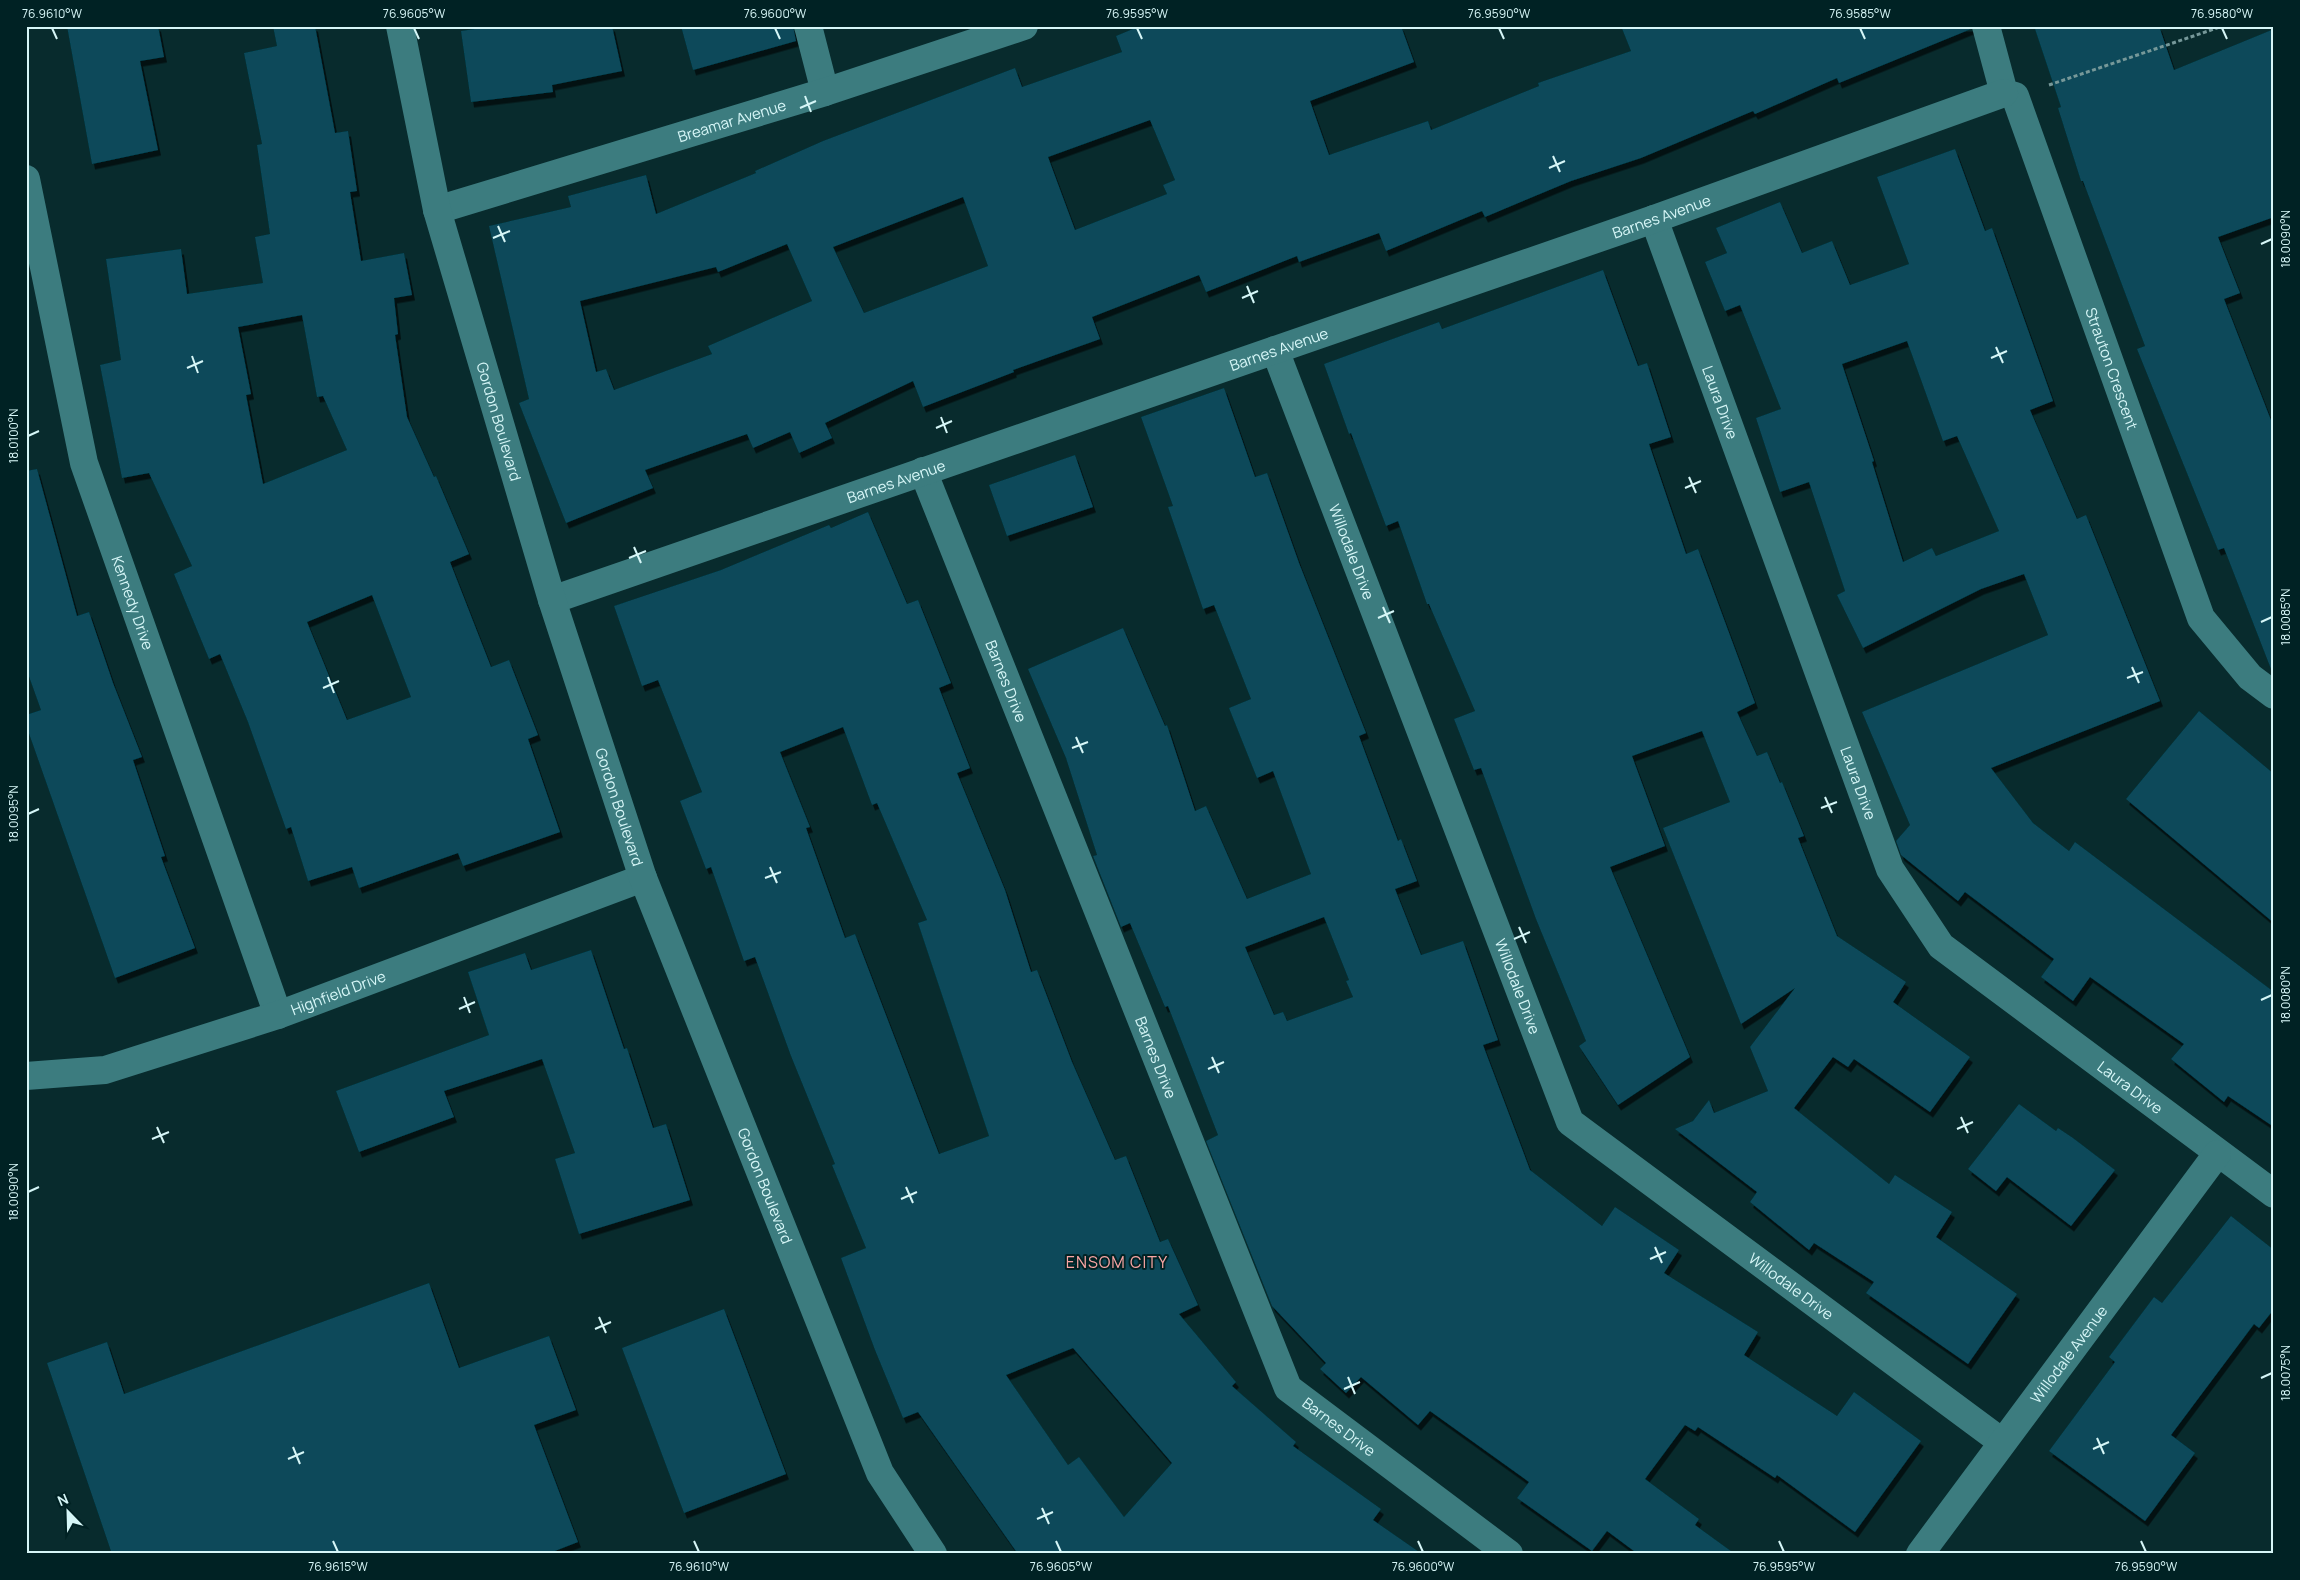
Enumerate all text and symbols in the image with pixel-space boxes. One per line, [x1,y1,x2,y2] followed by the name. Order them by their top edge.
[22,5,83,22] text: 76.9610°W
[383,5,446,22] text: 76.9605°W
[744,5,807,22] text: 76.9600°W
[1106,5,1169,22] text: 76.9595°W
[1468,5,1531,22] text: 76.9590°W
[1829,5,1891,22] text: 76.9585°W
[2191,5,2254,22] text: 76.9580°W
[675,94,789,147] street label: Breamar Avenue
[1609,189,1714,243] street label: Barnes Avenue
[2277,210,2294,268] text: 18.0090°N
[2081,304,2144,432] street label: Strauton Crescent
[1227,322,1331,375] street label: Barnes Avenue
[472,359,527,483] street label: Gordon Boulevard
[1698,363,1744,442] street label: Laura Drive
[5,409,22,463] text: 18.0100°N
[844,454,948,508] street label: Barnes Avenue
[1324,501,1380,603] street label: Willodale Drive
[107,553,159,653] street label: Kennedy Drive
[2277,589,2294,645] text: 18.0085°N
[981,637,1032,725] street label: Barnes Drive
[1836,743,1882,823] street label: Laura Drive
[591,745,649,869] street label: Gordon Boulevard
[5,785,22,843] text: 18.0095°N
[1490,935,1546,1037] street label: Willodale Drive
[288,965,389,1020] street label: Highfield Drive
[2277,966,2294,1024] text: 18.0080°N
[1131,1013,1182,1102] street label: Barnes Drive
[2093,1056,2168,1118] street label: Laura Drive
[733,1125,798,1247] street label: Gordon Boulevard
[5,1163,22,1221] text: 18.0090°N
[1745,1248,1838,1325] street label: Willodale Drive
[1066,1251,1168,1273] district label: ENSOM CITY
[2025,1301,2112,1407] street label: Willodale Avenue
[2277,1345,2294,1401] text: 18.0075°N
[1298,1392,1380,1461] street label: Barnes Drive
[42,1488,92,1538] north arrow
[54,1489,71,1510] text: N
[308,1558,368,1575] text: 76.9615°W
[669,1558,730,1575] text: 76.9610°W
[1030,1558,1093,1575] text: 76.9605°W
[1392,1558,1455,1575] text: 76.9600°W
[1753,1558,1816,1575] text: 76.9595°W
[2115,1558,2178,1575] text: 76.9590°W

